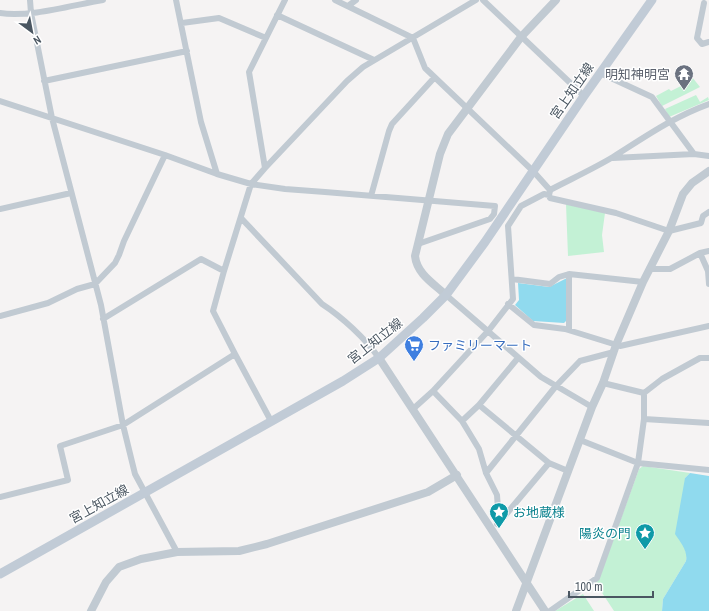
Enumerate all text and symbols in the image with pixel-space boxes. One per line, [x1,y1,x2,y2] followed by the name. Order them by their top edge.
[12,12,52,52] north arrow
[31,33,44,48] text: N
[546,59,598,123] street label: 宮上知立線
[673,63,695,91] temple icon: 明知神明宮
[605,66,670,83] place label: 明知神明宮
[344,314,406,368] street label: 宮上知立線
[403,334,425,362] supermarket icon: ファミリーマート
[428,337,532,354] place label: ファミリーマート
[66,481,132,527] street label: 宮上知立線
[488,501,510,529] place icon: お地蔵様
[513,504,565,521] place label: お地蔵様
[634,522,656,550] place icon: 陽炎の門
[579,525,631,542] place label: 陽炎の門
[569,573,653,599] scale bar
[575,579,602,595] text: 100 m

